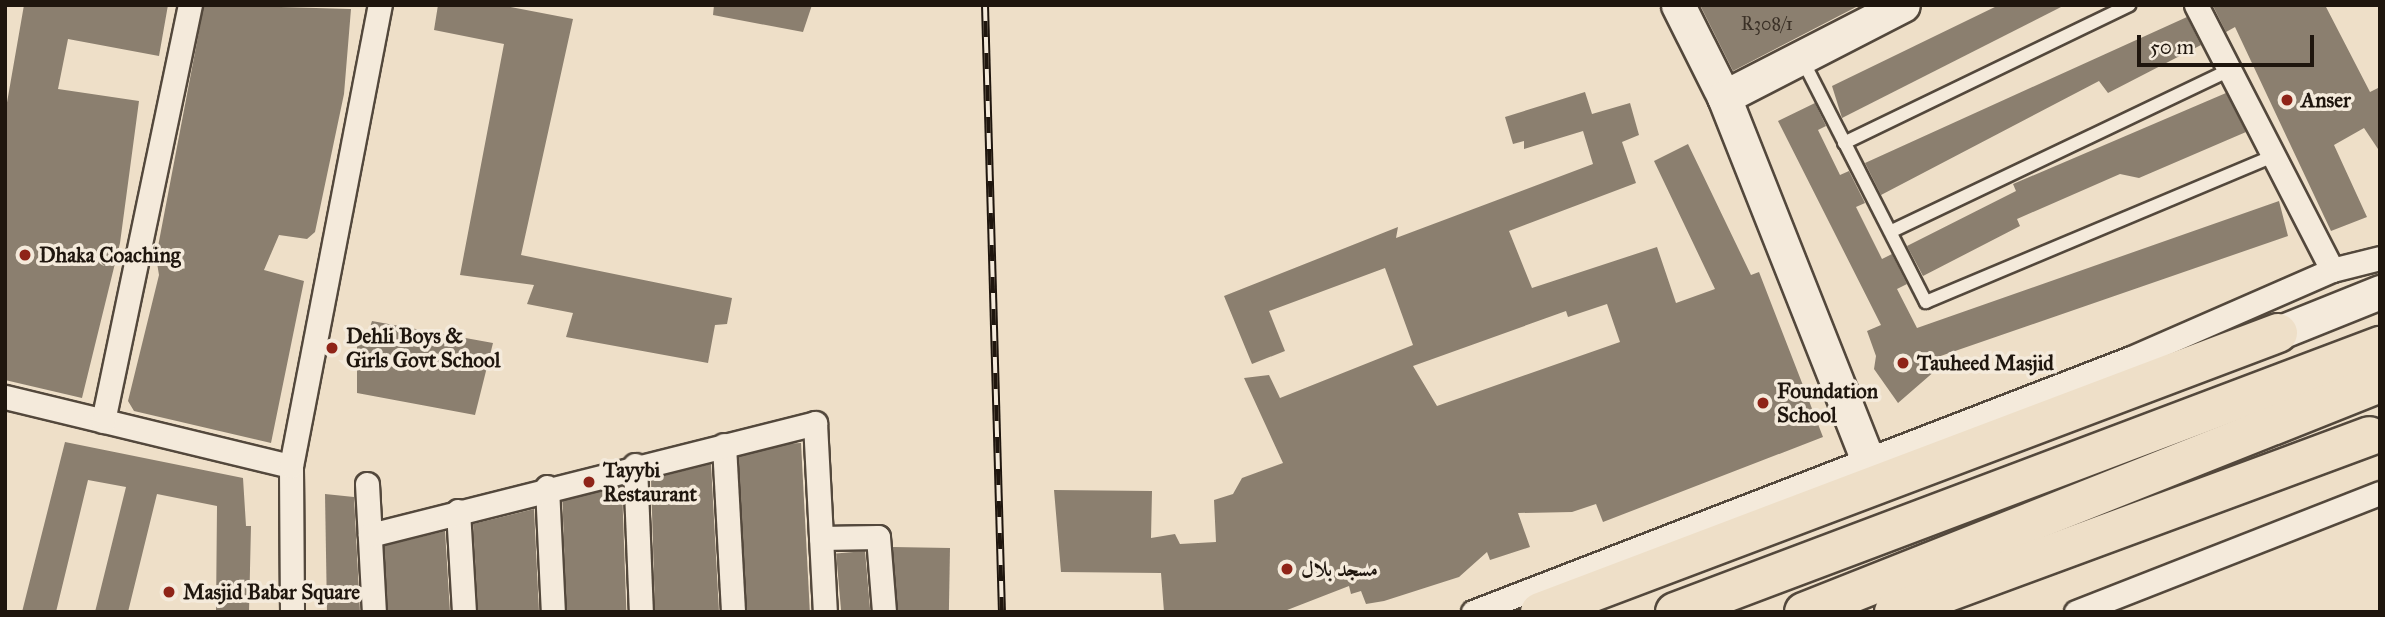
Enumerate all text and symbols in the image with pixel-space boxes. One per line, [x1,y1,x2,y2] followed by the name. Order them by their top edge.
[1741,13,1793,35] house number: R308/1
[2140,21,2317,65] scale bar
[2150,34,2194,60] text: 50 m
[2301,87,2351,113] place label: Anser
[2279,92,2295,108] marker: Anser
[39,242,181,268] place label: Dhaka Coaching
[17,247,33,263] marker: Dhaka Coaching
[346,323,500,373] place label: Dehli Boys & Girls Govt School
[324,340,340,356] marker: Dehli Boys & Girls Govt School
[1917,350,2054,376] place label: Tauheed Masjid
[1895,355,1911,371] marker: Tauheed Masjid
[1777,378,1878,428] place label: Foundation School
[1755,395,1771,411] marker: Foundation School
[603,457,697,507] place label: Tayybi Restaurant
[581,474,597,490] marker: Tayybi Restaurant
[1301,556,1378,582] place label: مسجد بلال
[1279,561,1295,577] marker: مسجد بلال
[183,579,360,605] place label: Masjid Babar Square
[161,584,177,600] marker: Masjid Babar Square

